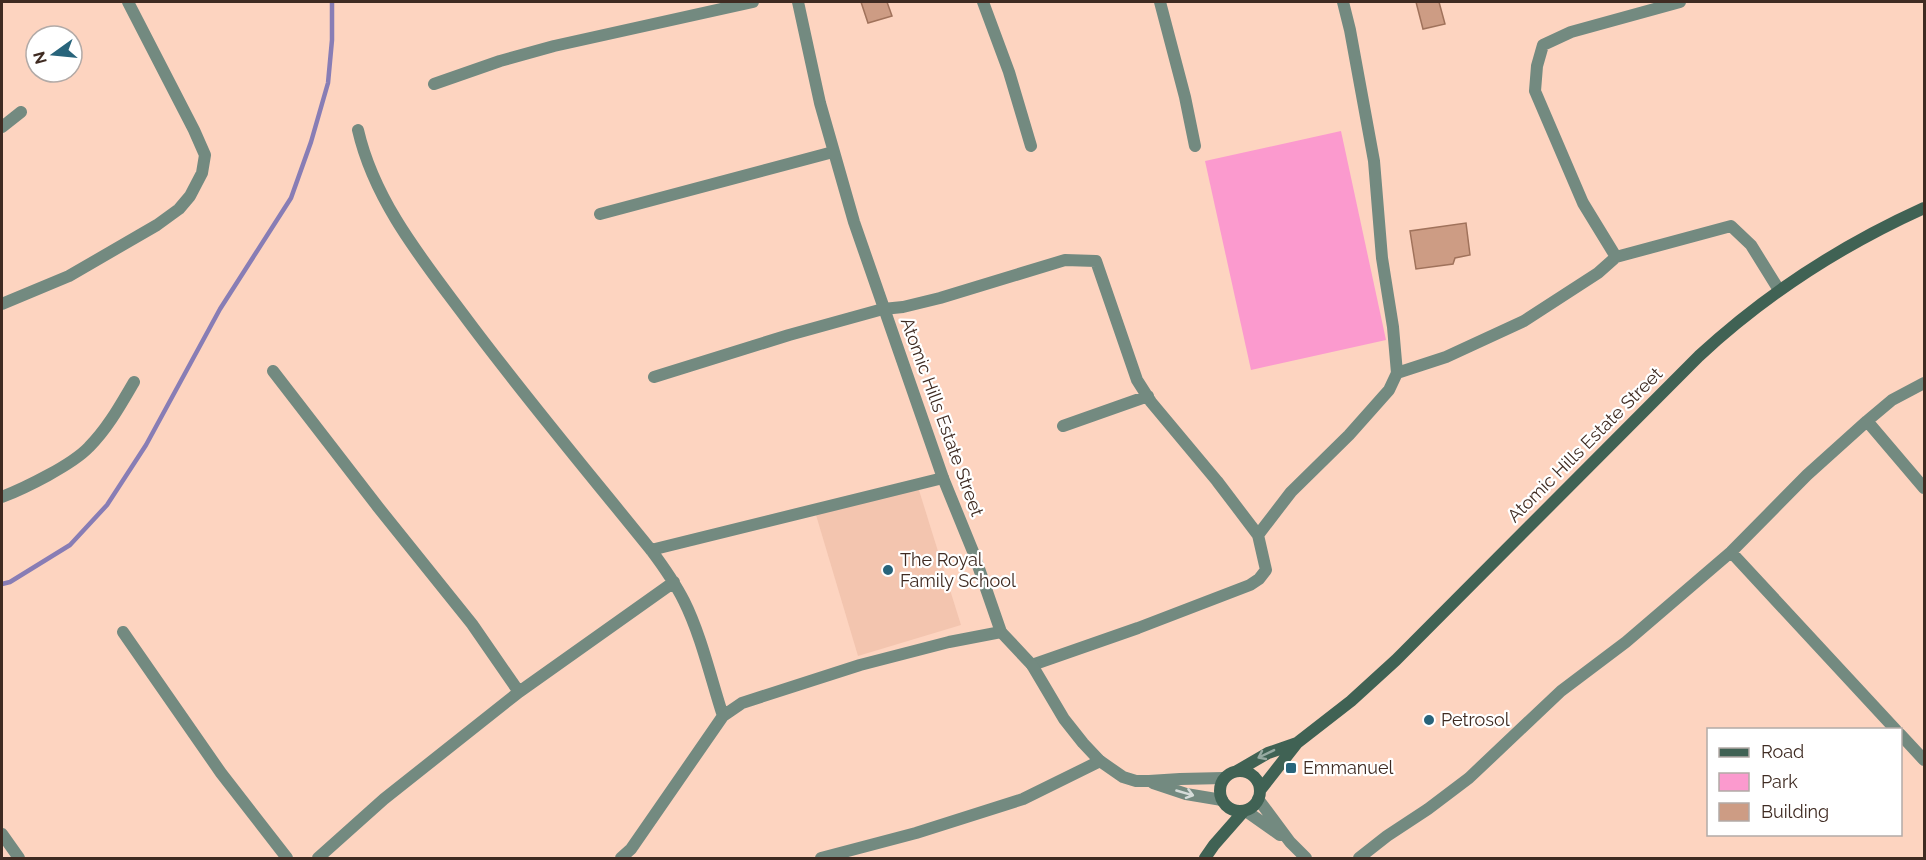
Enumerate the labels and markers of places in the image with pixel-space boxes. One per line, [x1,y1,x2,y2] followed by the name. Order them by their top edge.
[900,549,1016,591] place label: The Royal Family School
[881,563,895,577] marker: The Royal Family School
[1441,709,1510,730] place label: Petrosol
[1422,713,1436,727] marker: Petrosol
[1303,757,1394,778] place label: Emmanuel
[1284,761,1298,775] marker: Emmanuel

